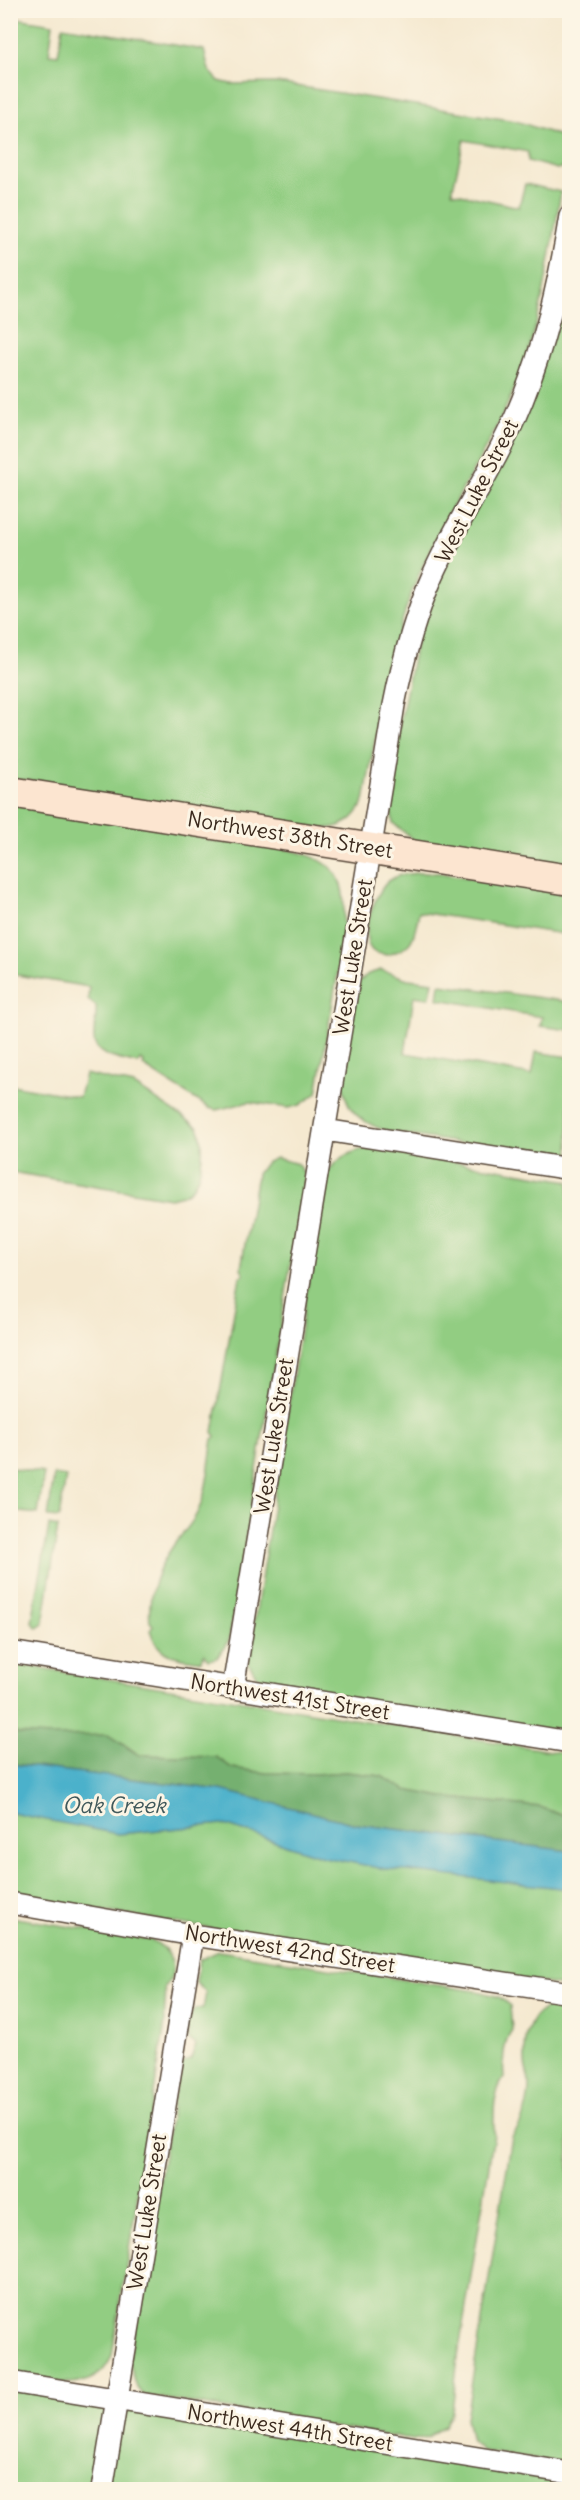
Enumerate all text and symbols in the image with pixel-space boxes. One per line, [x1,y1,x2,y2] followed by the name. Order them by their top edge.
[429,414,524,567] street label: West Luke Street
[186,805,395,864] street label: Northwest 38th Street
[327,877,378,1037] street label: West Luke Street
[248,1356,299,1516] street label: West Luke Street
[189,1667,392,1726] street label: Northwest 41st Street
[62,1791,168,1819] water label: Oak Creek
[183,1919,397,1978] street label: Northwest 42nd Street
[121,2132,172,2292] street label: West Luke Street
[185,2398,395,2457] street label: Northwest 44th Street

